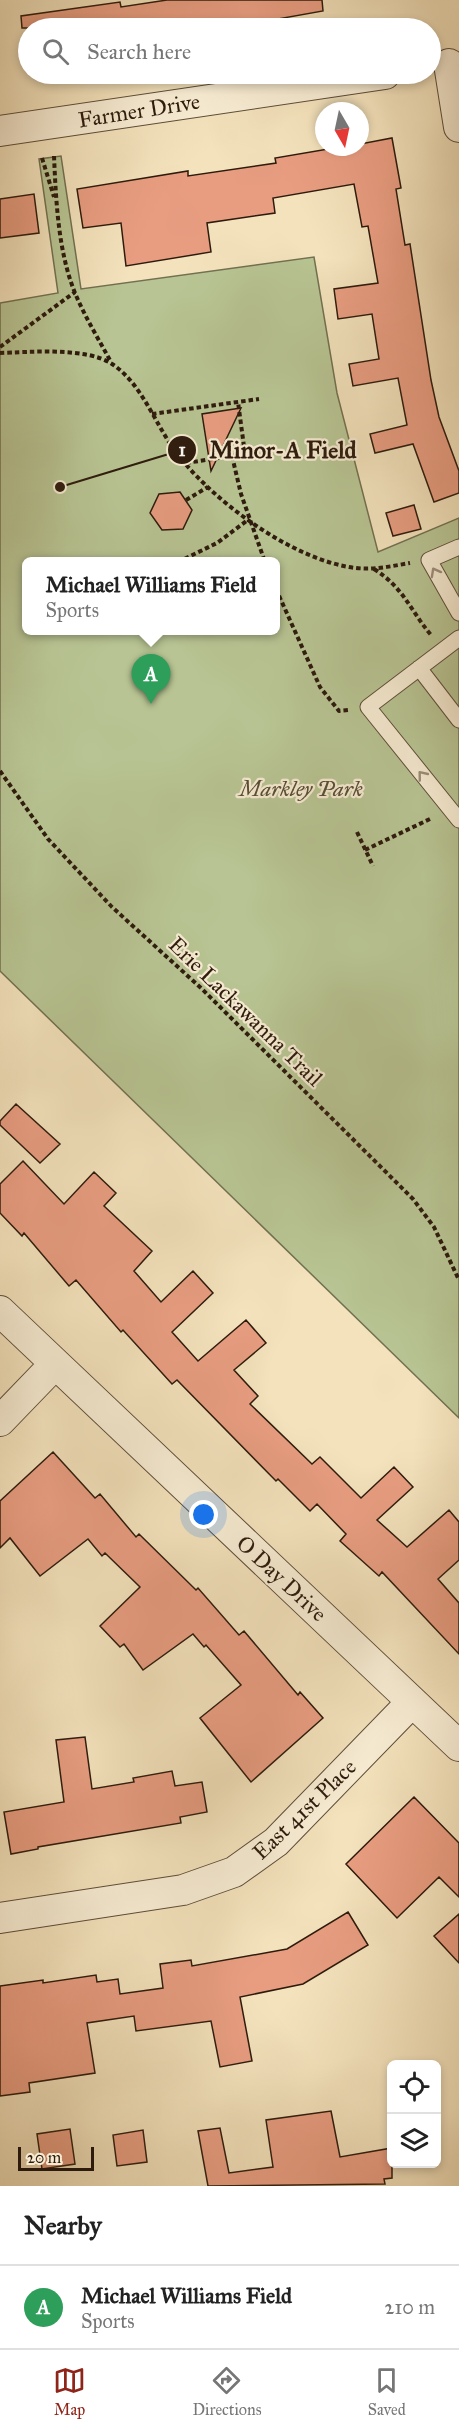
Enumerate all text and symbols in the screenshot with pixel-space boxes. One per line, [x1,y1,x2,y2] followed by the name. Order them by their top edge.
[18,18,441,84] search box
[39,35,72,68] icon: search
[87,38,191,65] text: Search here
[76,88,202,133] street label: Farmer Drive
[315,102,369,156] north arrow
[167,429,369,471] callout: Minor-A Field
[209,435,358,465] text: Minor-A Field
[178,439,186,461] text: 1
[22,557,280,635] popup
[431,568,442,578] one-way arrow
[45,571,257,598] text: Michael Williams Field
[45,598,99,622] text: Sports
[132,654,170,704] pin: A
[419,771,430,782] one-way arrow
[237,775,363,802] park label: Markley Park
[163,931,328,1092] street label: Erie Lackawanna Trail
[189,1500,218,1529] your location
[231,1530,332,1627] street label: O Day Drive
[247,1753,362,1865] street label: East 41st Place
[387,2060,441,2168] map controls
[387,2060,441,2114] button: locate
[387,2114,441,2168] button: layers
[18,2144,94,2172] scale bar
[27,2148,61,2167] text: 20 m
[24,2209,102,2241] text: Nearby
[81,2282,292,2309] text: Michael Williams Field
[37,2295,50,2319] text: A
[385,2295,435,2319] text: 210 m
[81,2309,135,2333] text: Sports
[53,2364,86,2419] tab: Map
[192,2364,261,2419] tab: Directions
[368,2364,406,2419] tab: Saved

